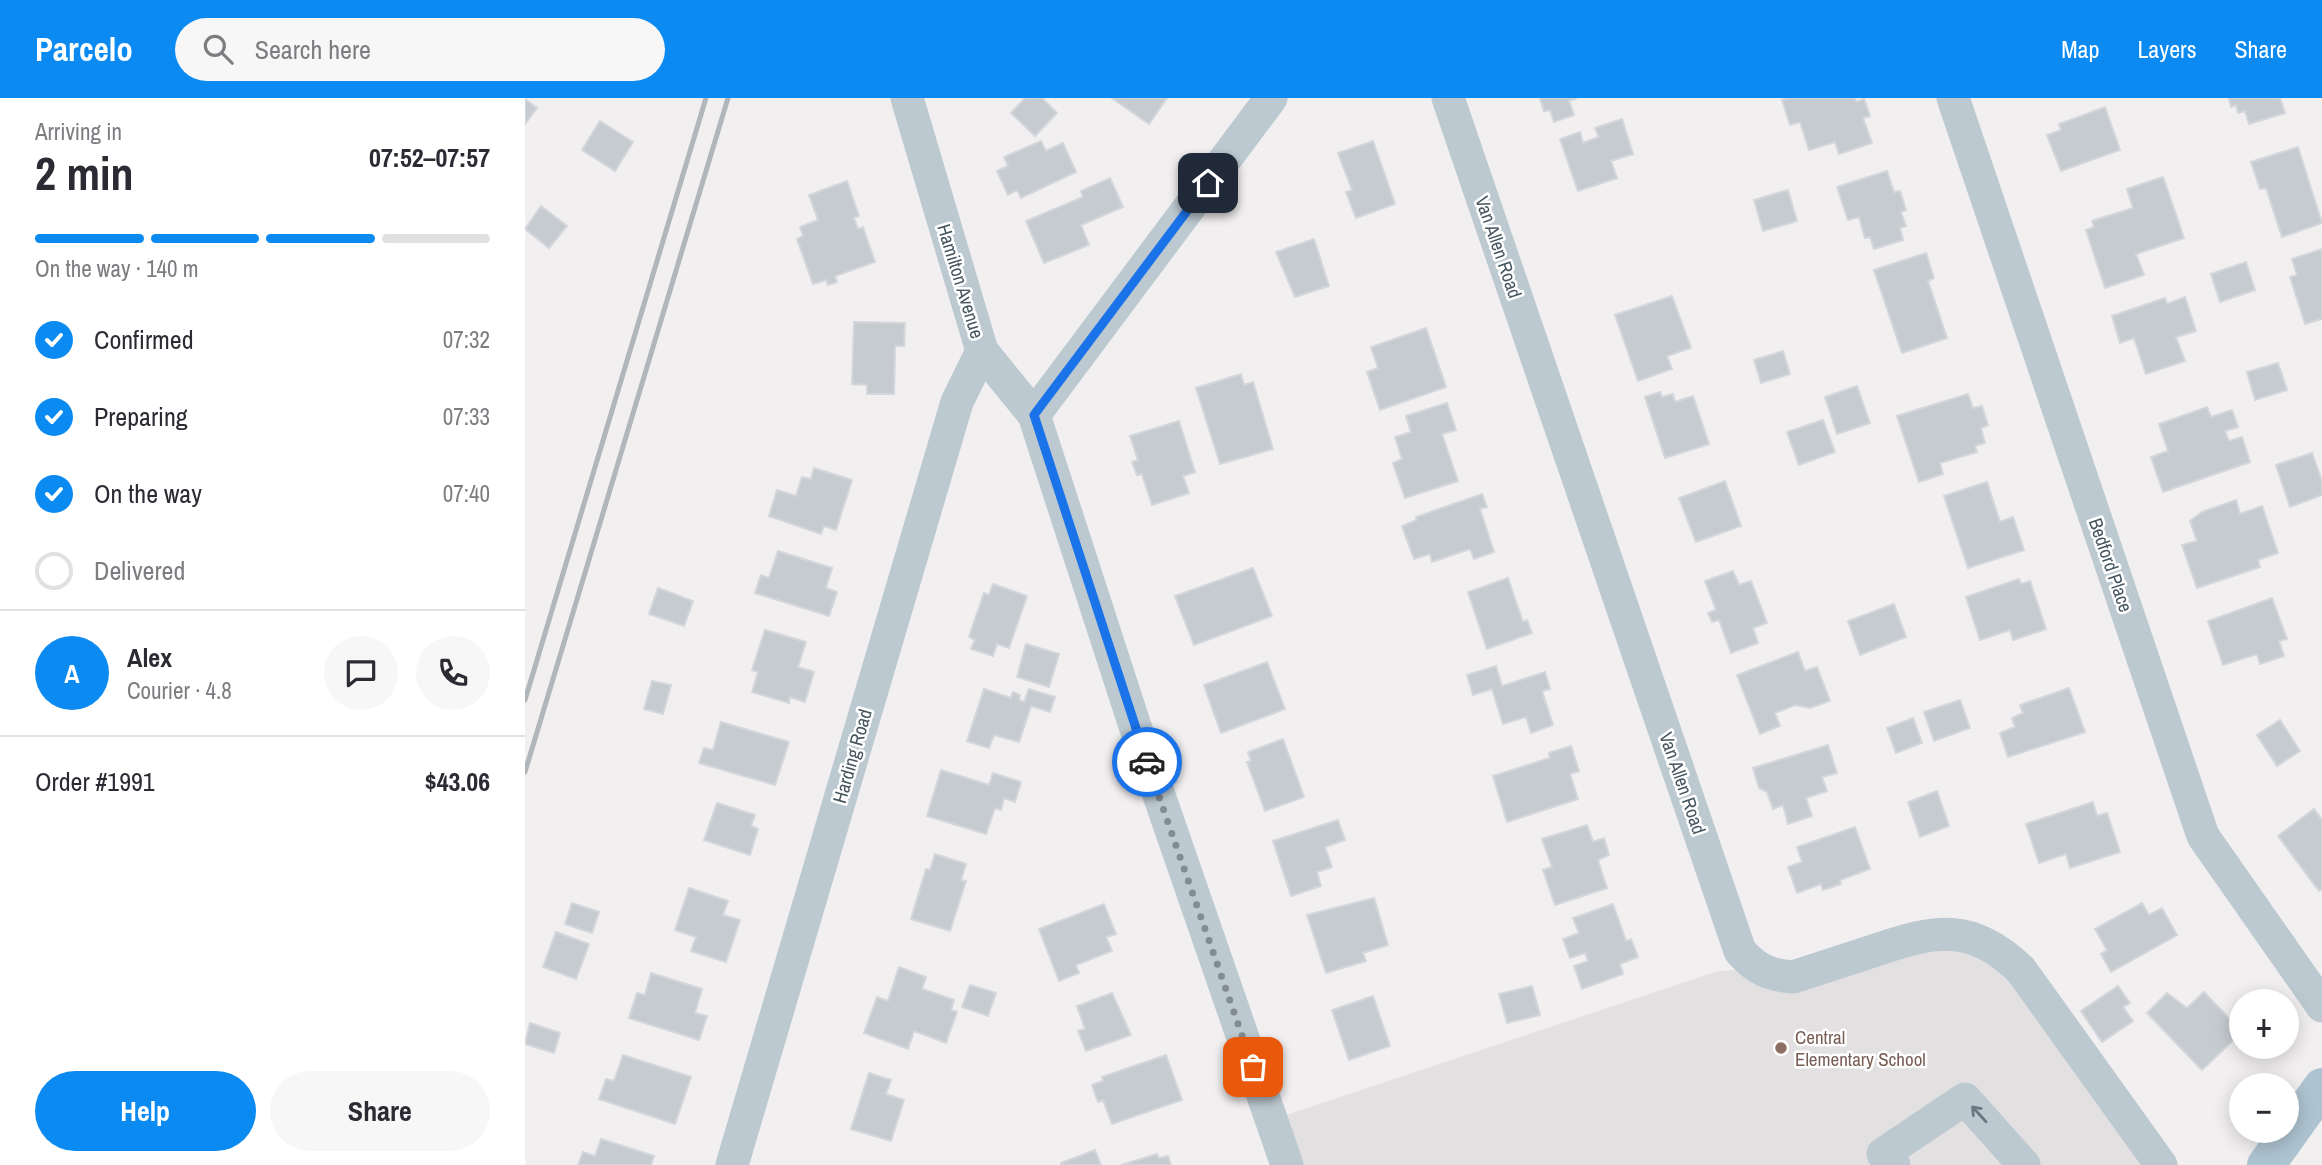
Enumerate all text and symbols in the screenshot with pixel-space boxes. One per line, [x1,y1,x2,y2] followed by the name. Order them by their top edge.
[175,18,665,81] search box
[35,27,133,71] text: Parcelo
[199,30,237,68] icon: search
[255,32,371,67] text: Search here
[2061,33,2099,65] text: Map
[2137,33,2196,65] text: Layers
[2234,33,2287,65] text: Share
[35,116,122,147] text: Arriving in
[369,140,490,175] text: 07:52–07:57
[35,142,134,204] text: 2 min
[1178,153,1238,213] pin
[1189,164,1227,202] icon: home
[1469,193,1529,301] street label: Van Allen Road
[931,221,991,341] street label: Hamilton Avenue
[35,253,199,284] text: On the way · 140 m
[35,321,73,359] icon: check
[94,322,194,357] text: Confirmed
[443,324,490,355] text: 07:32
[35,398,73,436] icon: check
[94,399,188,434] text: Preparing
[443,401,490,432] text: 07:33
[35,475,73,513] icon: check
[94,476,202,511] text: On the way
[443,478,490,509] text: 07:40
[2083,514,2139,616] street label: Bedford Place
[94,553,185,588] text: Delivered
[324,636,398,710] button: chat
[416,636,490,710] button: phone
[127,640,172,675] text: Alex
[64,656,80,691] text: A
[127,675,232,706] text: Courier · 4.8
[826,706,878,806] street label: Harding Road
[1112,727,1182,797] courier
[1653,729,1713,837] street label: Van Allen Road
[1128,743,1166,781] icon: car
[35,764,155,799] text: Order #1991
[425,764,490,799] text: $43.06
[2229,989,2299,1143] map controls
[2229,989,2299,1059] button: +
[1795,1024,1926,1072] place label: Central Elementary School
[1223,1037,1283,1097] pin
[1773,1040,1789,1056] marker: Central Elementary School
[1234,1048,1272,1086] icon: bag
[35,1071,256,1151] button: Help
[270,1071,490,1151] button: Share
[2229,1073,2299,1143] button: −
[1970,1106,1987,1123] one-way arrow

